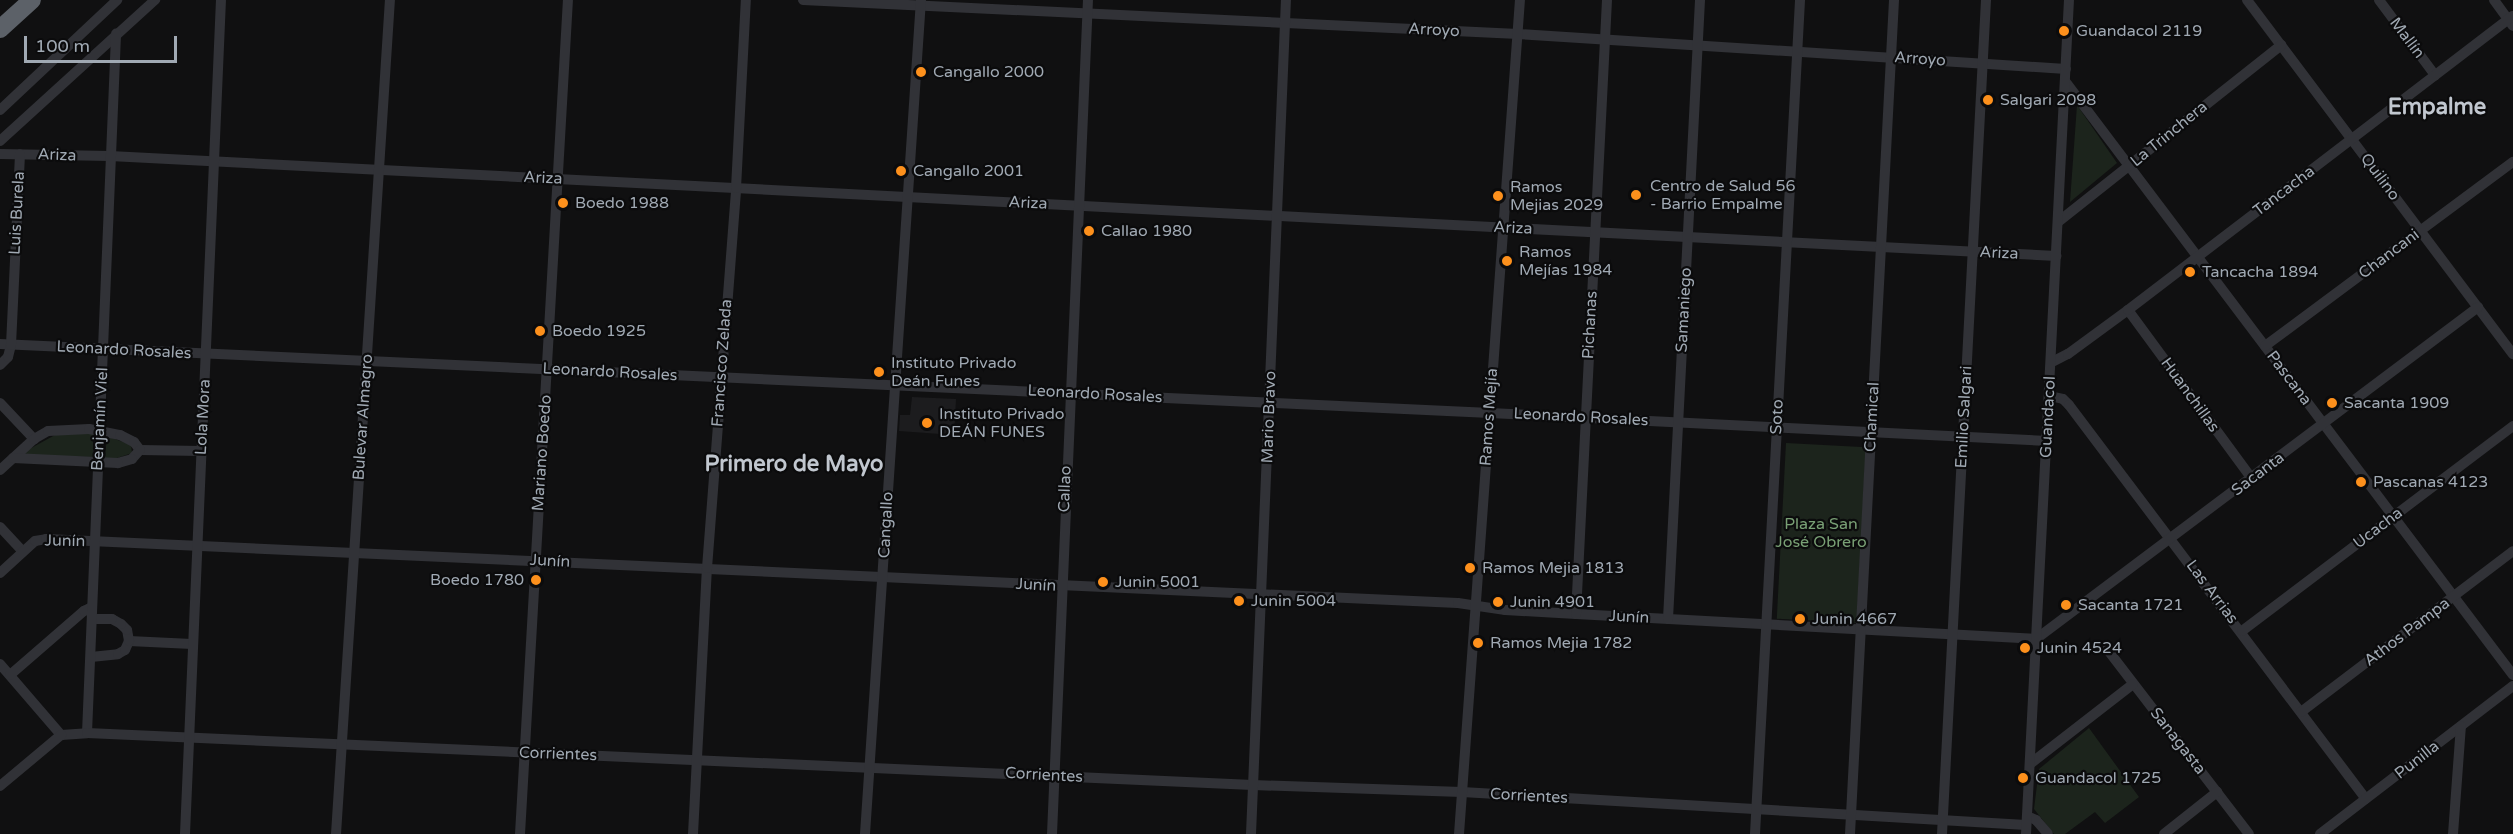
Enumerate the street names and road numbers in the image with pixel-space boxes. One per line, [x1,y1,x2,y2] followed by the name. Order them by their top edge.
[2385,14,2429,62] street label: Mallín
[1408,19,1460,41] street label: Arroyo
[1894,48,1946,70] street label: Arroyo
[2127,97,2211,171] street label: La Trinchera
[37,145,77,165] street label: Ariza
[2356,150,2404,204] street label: Quilino
[2249,162,2319,220] street label: Tancacha
[523,167,563,189] street label: Ariza
[5,171,29,255] street label: Luis Burela
[1008,192,1048,214] street label: Ariza
[1493,217,1533,239] street label: Ariza
[2355,225,2423,283] street label: Chancani
[1979,242,2019,264] street label: Ariza
[1672,267,1696,353] street label: Samaniego
[1579,290,1601,360] street label: Pichanas
[708,298,736,428] street label: Francisco Zelada
[56,337,192,363] street label: Leonardo Rosales
[2262,347,2316,409] street label: Pascana
[349,353,377,481] street label: Bulevar Almagro
[2157,354,2223,436] street label: Huanchillas
[542,359,678,385] street label: Leonardo Rosales
[1952,365,1976,469] street label: Emilio Salgari
[88,367,112,471] street label: Benjamín Viel
[1476,367,1502,467] street label: Ramos Mejía
[1258,370,1280,464] street label: Mario Bravo
[2036,376,2060,458] street label: Guandacol
[191,378,215,456] street label: Lola Mora
[1027,381,1163,407] street label: Leonardo Rosales
[1861,382,1883,452] street label: Chamical
[528,394,556,512] street label: Mariano Boedo
[1766,399,1788,435] street label: Soto
[1513,404,1649,430] street label: Leonardo Rosales
[2228,448,2288,500] street label: Sacanta
[1055,465,1075,513] street label: Callao
[875,491,897,559] street label: Cangallo
[2350,503,2406,553] street label: Ucacha
[44,531,86,551] street label: Junín
[529,550,571,572] street label: Junín
[2182,556,2242,628] street label: Las Arrias
[1015,574,1057,596] street label: Junín
[2360,594,2454,670] street label: Athos Pampa
[1608,606,1650,628] street label: Junín
[2146,704,2210,778] street label: Sanagasta
[2391,737,2443,783] street label: Punilla
[519,743,597,765] street label: Corrientes
[1004,763,1084,787] street label: Corrientes
[1489,784,1569,808] street label: Corrientes

